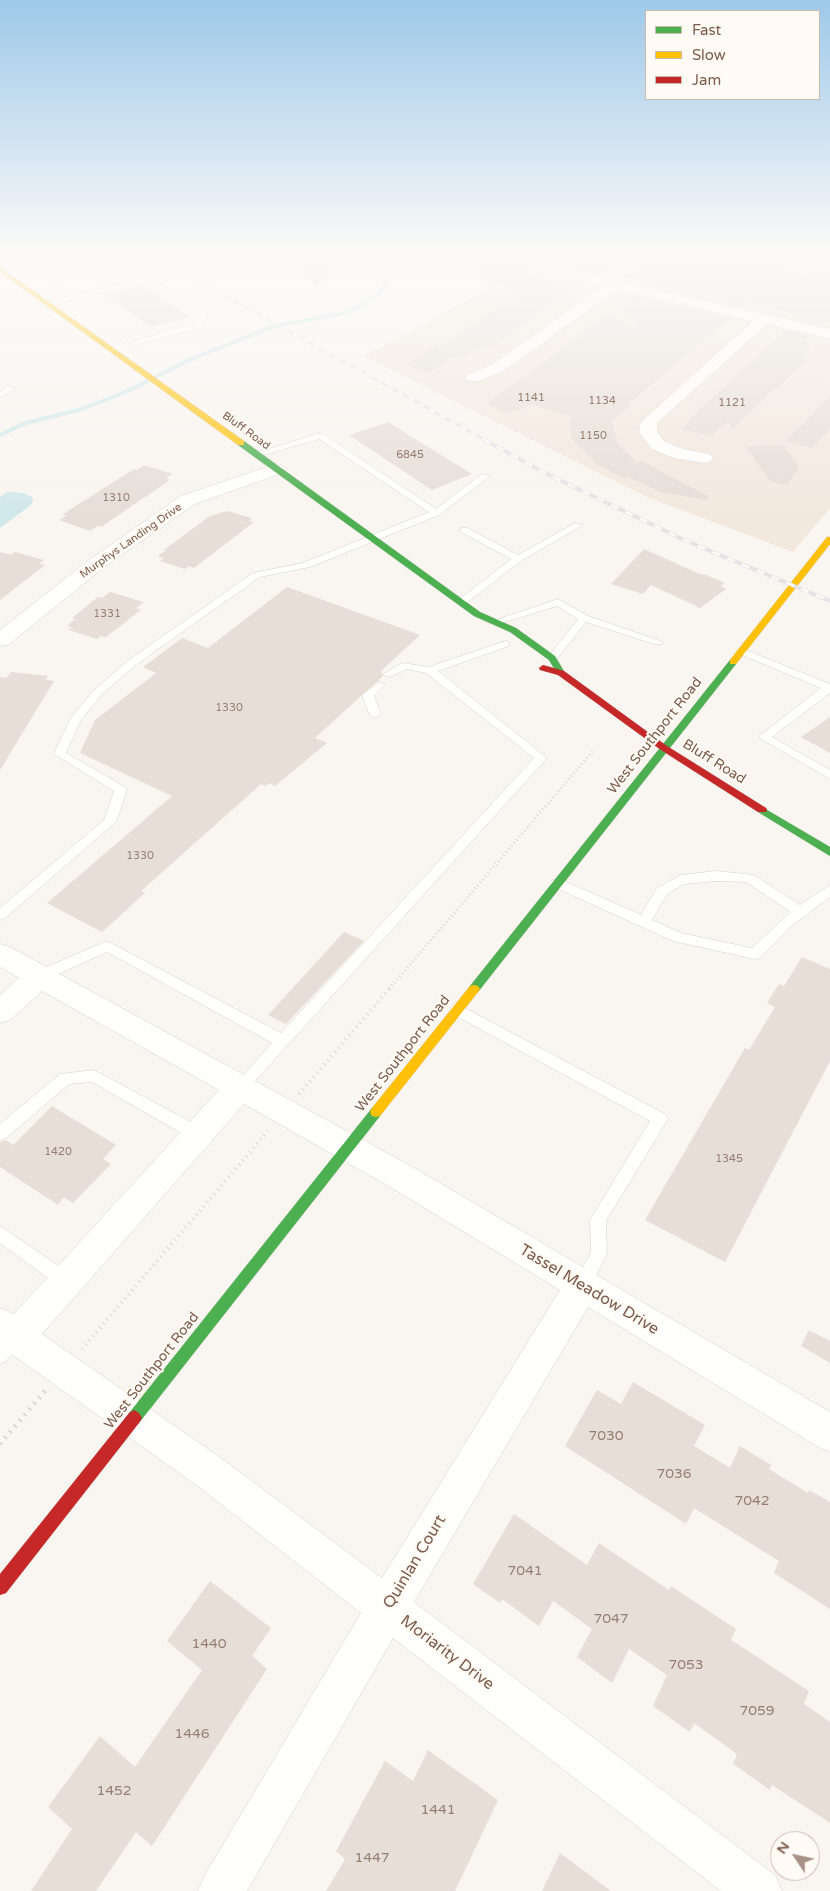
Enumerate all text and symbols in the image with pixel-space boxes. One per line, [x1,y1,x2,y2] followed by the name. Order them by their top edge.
[645,10,820,100] legend
[692,21,721,39] text: Fast
[692,46,726,64] text: Slow
[692,71,721,89] text: Jam
[517,391,545,405] house number: 1141
[588,394,616,408] house number: 1134
[718,396,746,410] house number: 1121
[219,409,273,453] street label: Bluff Road
[579,429,607,443] house number: 1150
[396,448,424,462] house number: 6845
[102,491,130,505] house number: 1310
[77,501,185,581] street label: Murphys Landing Drive
[93,607,121,621] house number: 1331
[604,674,706,798] street label: West Southport Road
[215,701,243,715] house number: 1330
[679,736,749,788] street label: Bluff Road
[126,849,154,863] house number: 1330
[352,992,454,1116] street label: West Southport Road
[44,1145,72,1159] house number: 1420
[715,1152,743,1166] house number: 1345
[516,1241,662,1339] street label: Tassel Meadow Drive
[101,1309,203,1433] street label: West Southport Road
[588,1428,624,1444] house number: 7030
[656,1466,692,1482] house number: 7036
[734,1493,770,1509] house number: 7042
[380,1512,450,1612] street label: Quinlan Court
[507,1563,543,1579] house number: 7041
[593,1611,629,1627] house number: 7047
[396,1612,498,1694] street label: Moriarity Drive
[191,1636,227,1652] house number: 1440
[668,1657,704,1673] house number: 7053
[739,1703,775,1719] house number: 7059
[174,1726,210,1742] house number: 1446
[96,1783,132,1799] house number: 1452
[420,1802,456,1818] house number: 1441
[770,1831,820,1881] north arrow
[773,1838,793,1857] text: N
[354,1850,390,1866] house number: 1447

